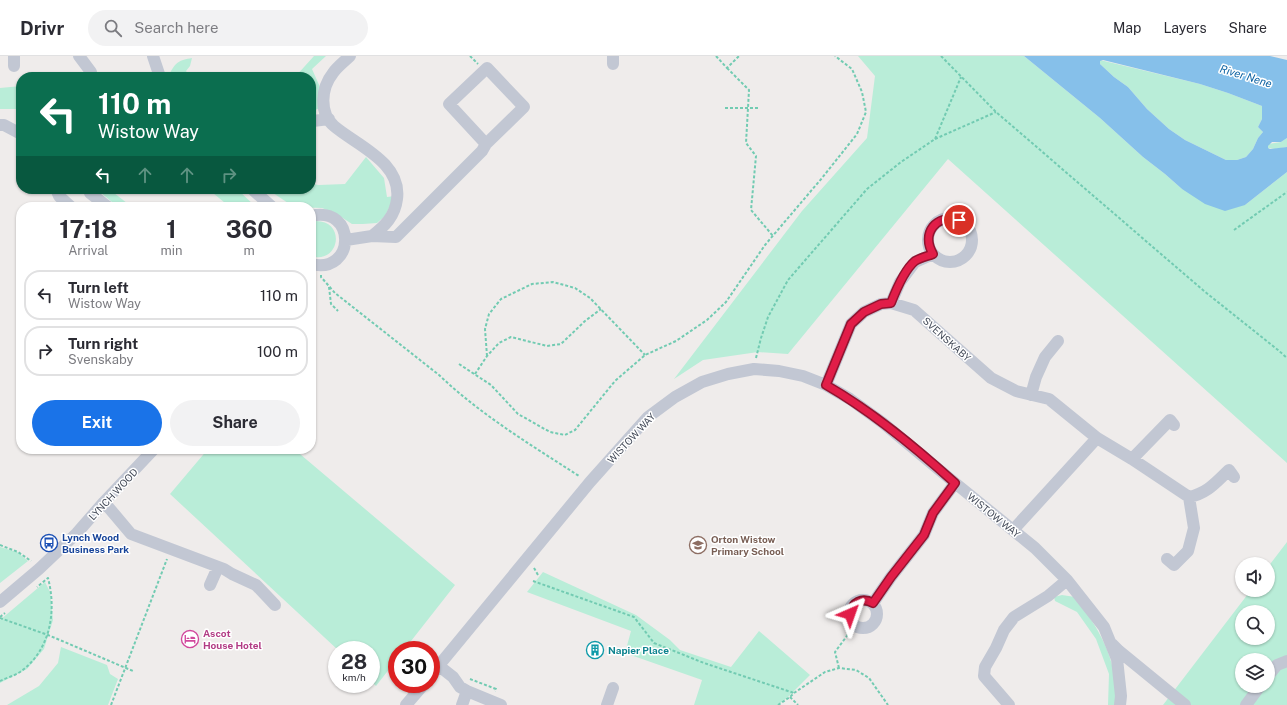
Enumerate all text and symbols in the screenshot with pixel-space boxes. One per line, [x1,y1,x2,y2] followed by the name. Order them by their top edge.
[88,10,368,46] search box
[20,17,64,39] text: Drivr
[102,17,124,39] icon: search
[134,19,219,36] text: Search here
[1113,20,1141,36] text: Map
[1163,20,1207,36] text: Layers
[1229,20,1267,36] text: Share
[1218,62,1274,90] water label: River Nene
[98,87,171,120] text: 110 m
[32,88,84,140] icon: left
[98,121,199,142] text: Wistow Way
[92,164,114,186] icon: left
[134,164,156,186] icon: ahead
[176,164,198,186] icon: ahead
[218,164,240,186] icon: right
[942,203,976,237] pin
[948,209,970,231] icon: arrive
[59,215,117,243] text: 17:18
[166,215,177,243] text: 1
[226,215,273,243] text: 360
[68,243,108,258] text: Arrival
[160,243,183,258] text: min
[244,243,255,258] text: m
[68,279,129,296] text: Turn left
[34,284,56,306] icon: left
[260,287,298,304] text: 110 m
[68,296,141,311] text: Wistow Way
[921,314,973,364] street label: SVENSKABY
[68,335,138,352] text: Turn right
[34,340,56,362] icon: right
[257,343,298,360] text: 100 m
[68,352,134,367] text: Svenskaby
[32,400,162,446] button: Exit
[170,400,300,446] button: Share
[605,410,657,466] street label: WISTOW WAY
[86,466,140,522] street label: LYNCH WOOD
[965,490,1023,540] street label: WISTOW WAY
[62,531,129,555] place label: Lynch Wood Business Park
[39,533,59,553] bus stop icon: Lynch Wood Business Park
[711,533,784,557] place label: Orton Wistow Primary School
[688,535,708,555] school or university icon: Orton Wistow Primary School
[1235,557,1275,693] map controls
[1235,557,1275,597] button: sound
[829,593,871,635] position arrow
[1235,605,1275,645] button: search
[203,627,262,651] place label: Ascot House Hotel
[180,629,200,649] hotel icon: Ascot House Hotel
[585,640,605,660] building icon: Napier Place
[388,641,440,693] speed limit sign: 30
[608,644,669,656] place label: Napier Place
[341,650,367,674] text: 28
[1235,653,1275,693] button: layers
[342,671,366,683] text: km/h

